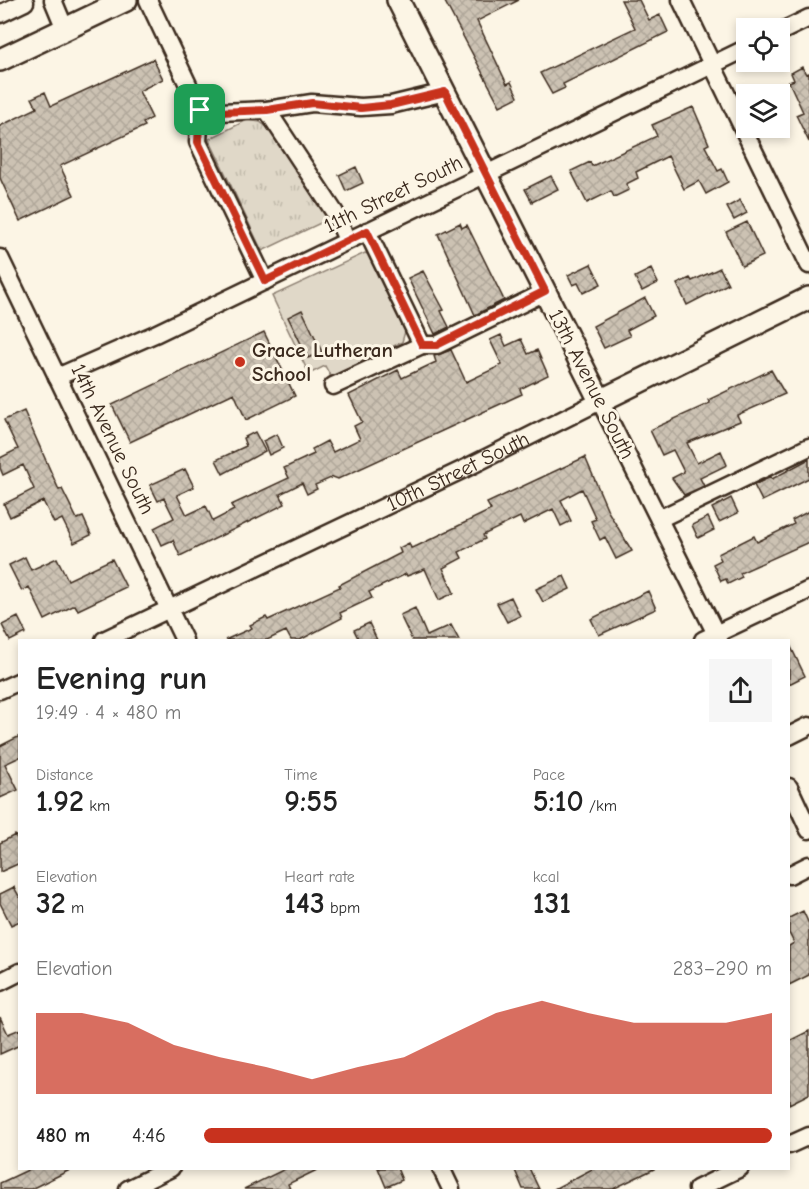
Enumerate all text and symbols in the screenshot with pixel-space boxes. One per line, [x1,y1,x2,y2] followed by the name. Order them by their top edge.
[736,18,790,138] map controls
[736,18,790,72] button: locate
[174,84,225,135] pin
[736,84,790,138] button: layers
[183,93,216,126] icon: arrive
[320,150,466,238] street label: 11th Street South
[544,305,640,463] street label: 13th Avenue South
[252,338,393,386] place label: Grace Lutheran School
[233,355,247,369] marker: Grace Lutheran School
[66,360,160,518] street label: 14th Avenue South
[383,426,533,516] street label: 10th Street South
[36,659,207,697] text: Evening run
[709,659,772,722] button: share
[36,701,181,724] text: 19:49 · 4 × 480 m
[36,766,93,784] text: Distance
[284,766,318,784] text: Time
[533,766,565,784] text: Pace
[36,784,84,819] text: 1.92
[284,784,338,819] text: 9:55
[533,784,584,819] text: 5:10
[84,797,110,815] text: km
[584,797,617,815] text: /km
[36,868,97,886] text: Elevation
[284,868,355,886] text: Heart rate
[533,868,560,886] text: kcal
[36,886,66,921] text: 32
[284,886,325,921] text: 143
[533,886,571,921] text: 131
[66,899,84,917] text: m
[325,899,360,917] text: bpm
[36,957,113,980] text: Elevation
[673,957,772,980] text: 283–290 m
[36,1124,90,1147] text: 480 m
[132,1124,166,1147] text: 4:46

